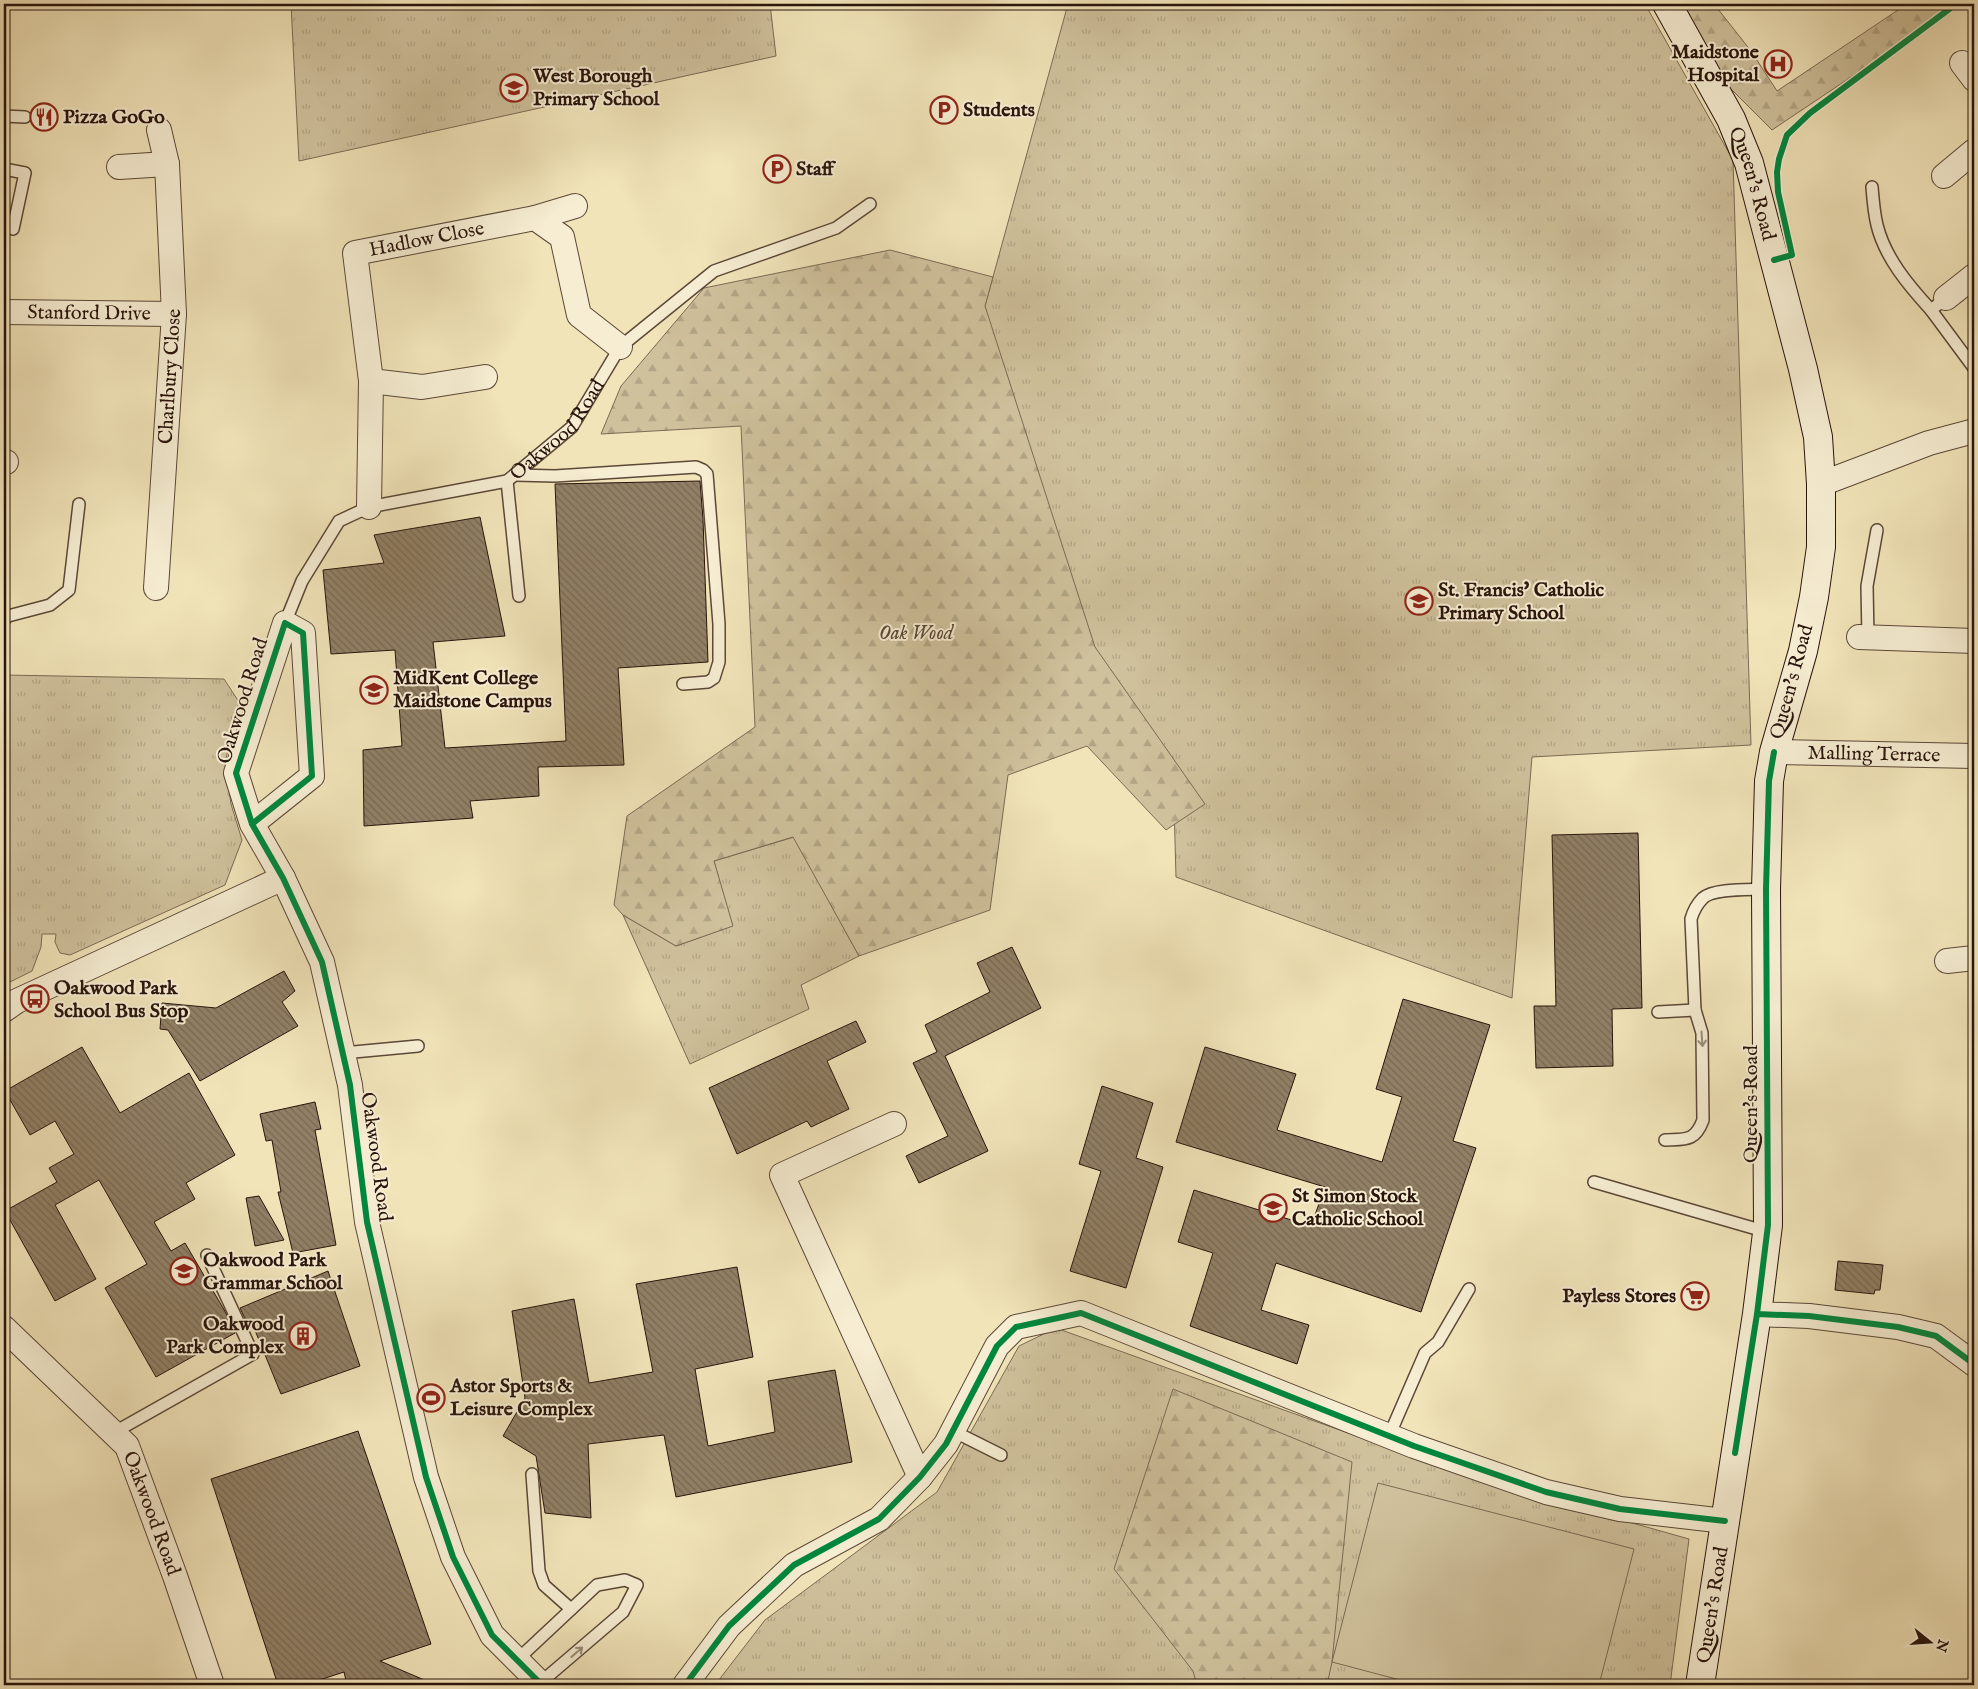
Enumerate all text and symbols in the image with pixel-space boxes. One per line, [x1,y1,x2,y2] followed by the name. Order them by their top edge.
[1671,40,1760,88] place label: Maidstone Hospital
[1763,49,1793,79] hospital icon: Maidstone Hospital
[532,64,660,112] place label: West Borough Primary School
[499,73,529,103] school or university icon: West Borough Primary School
[929,95,959,125] parking icon: Students
[963,98,1035,123] place label: Students
[29,102,59,132] restaurant icon: Pizza GoGo
[63,105,165,130] place label: Pizza GoGo
[1723,123,1781,244] street label: Queen's Road
[762,154,792,184] parking icon: Staff
[796,157,837,182] place label: Staff
[367,216,486,262] street label: Hadlow Close
[27,300,151,326] street label: Stanford Drive
[153,308,187,445] street label: Charlbury Close
[505,374,610,486] street label: Oakwood Road
[1438,578,1604,626] place label: St. Francis' Catholic Primary School
[1404,586,1434,616] school or university icon: St. Francis' Catholic Primary School
[879,621,955,646] park label: Oak Wood
[1765,622,1819,742] street label: Queen's Road
[212,635,274,767] street label: Oakwood Road
[393,666,552,714] place label: MidKent College Maidstone Campus
[359,675,389,705] school or university icon: MidKent College Maidstone Campus
[1807,740,1941,768] street label: Malling Terrace
[54,976,189,1024] place label: Oakwood Park School Bus Stop
[20,984,50,1014] bus stop icon: Oakwood Park School Bus Stop
[1697,1030,1706,1046] one-way arrow
[1739,1045,1764,1163] street label: Queen's Road
[355,1091,398,1224] street label: Oakwood Road
[1292,1184,1424,1232] place label: St Simon Stock Catholic School
[1258,1193,1288,1223] school or university icon: St Simon Stock Catholic School
[203,1248,343,1296] place label: Oakwood Park Grammar School
[169,1256,199,1286] school or university icon: Oakwood Park Grammar School
[1680,1281,1710,1311] supermarket icon: Payless Stores
[1562,1284,1676,1309] place label: Payless Stores
[166,1312,285,1360] place label: Oakwood Park Complex
[288,1321,318,1351] building icon: Oakwood Park Complex
[449,1374,593,1422] place label: Astor Sports & Leisure Complex
[416,1383,446,1413] sports icon: Astor Sports & Leisure Complex
[117,1448,186,1579] street label: Oakwood Road
[1691,1545,1735,1665] street label: Queen's Road
[1906,1616,1956,1666] north arrow
[1931,1636,1952,1654] text: N
[570,1646,583,1657] one-way arrow

